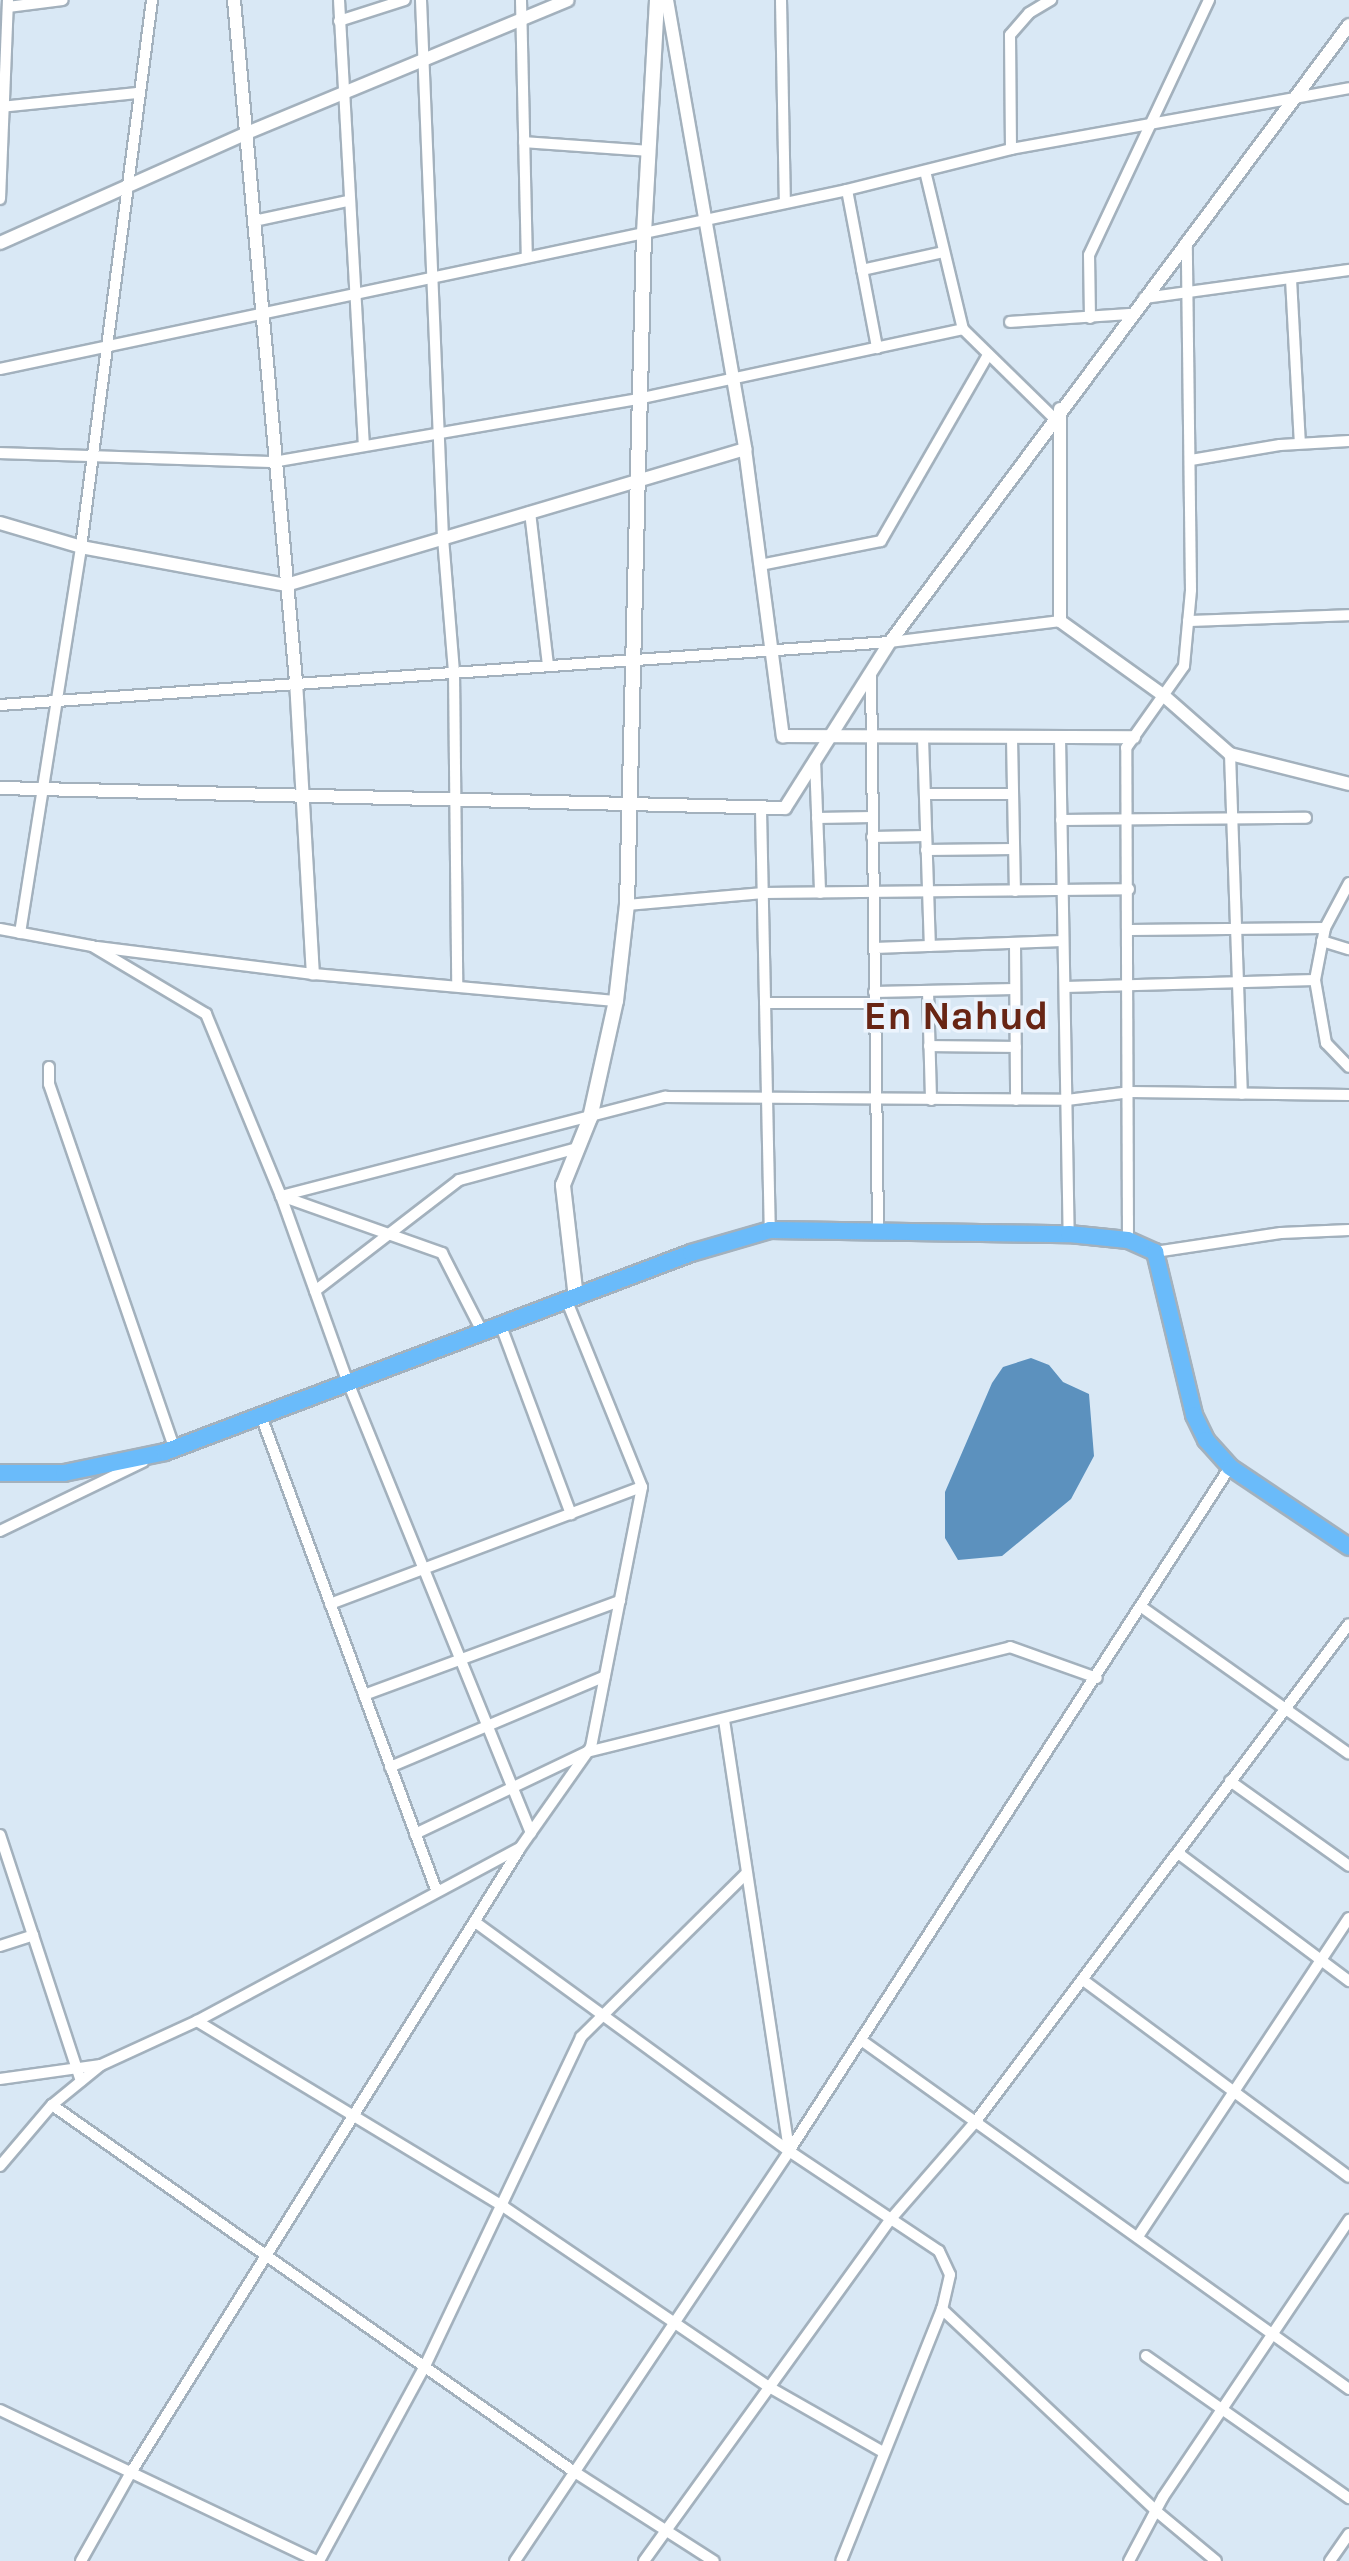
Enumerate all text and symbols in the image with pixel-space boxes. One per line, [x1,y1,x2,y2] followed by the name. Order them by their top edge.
[863,992,1049,1040] district label: En Nahud

